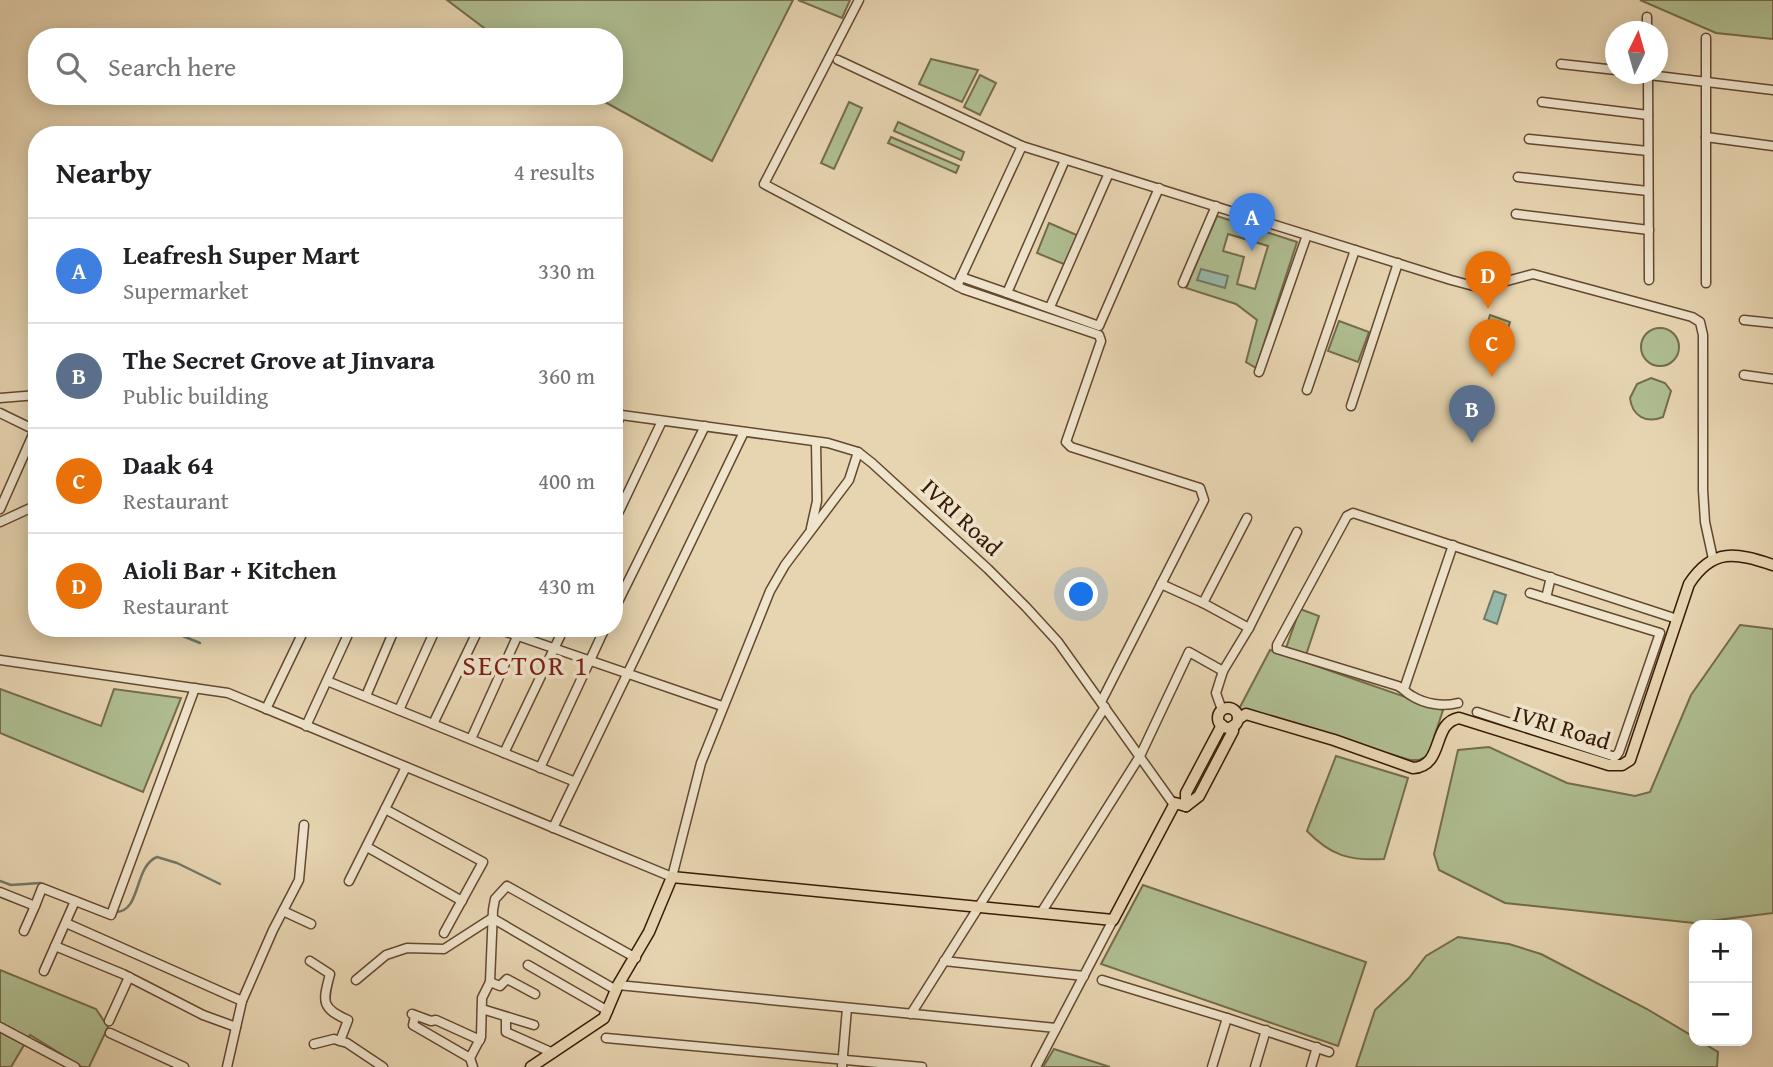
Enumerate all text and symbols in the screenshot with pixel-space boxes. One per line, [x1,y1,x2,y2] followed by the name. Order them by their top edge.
[1605,21,1668,84] north arrow
[28,28,623,105] search box
[108,47,236,86] text: Search here
[52,48,90,86] icon: search
[56,150,152,194] text: Nearby
[514,155,595,188] text: 4 results
[1229,193,1275,251] pin: A
[123,235,360,274] text: Leafresh Super Mart
[1465,251,1511,309] pin: D
[72,254,86,287] text: A
[538,254,595,287] text: 330 m
[123,274,249,307] text: Supermarket
[1469,319,1515,377] pin: C
[123,340,435,379] text: The Secret Grove at Jinvara
[72,359,86,392] text: B
[538,359,595,392] text: 360 m
[123,379,268,412] text: Public building
[1449,385,1495,443] pin: B
[123,445,214,484] text: Daak 64
[72,464,86,497] text: C
[538,464,595,497] text: 400 m
[914,470,1011,564] street label: IVRI Road
[123,484,229,517] text: Restaurant
[123,550,337,589] text: Aioli Bar + Kitchen
[72,569,86,602] text: D
[538,569,595,602] text: 430 m
[1064,577,1098,611] your location
[123,589,229,622] text: Restaurant
[462,644,590,685] district label: SECTOR 1
[1509,696,1615,758] street label: IVRI Road
[1689,920,1752,1046] map controls
[1689,920,1752,983] button: +
[1689,983,1752,1046] button: −

